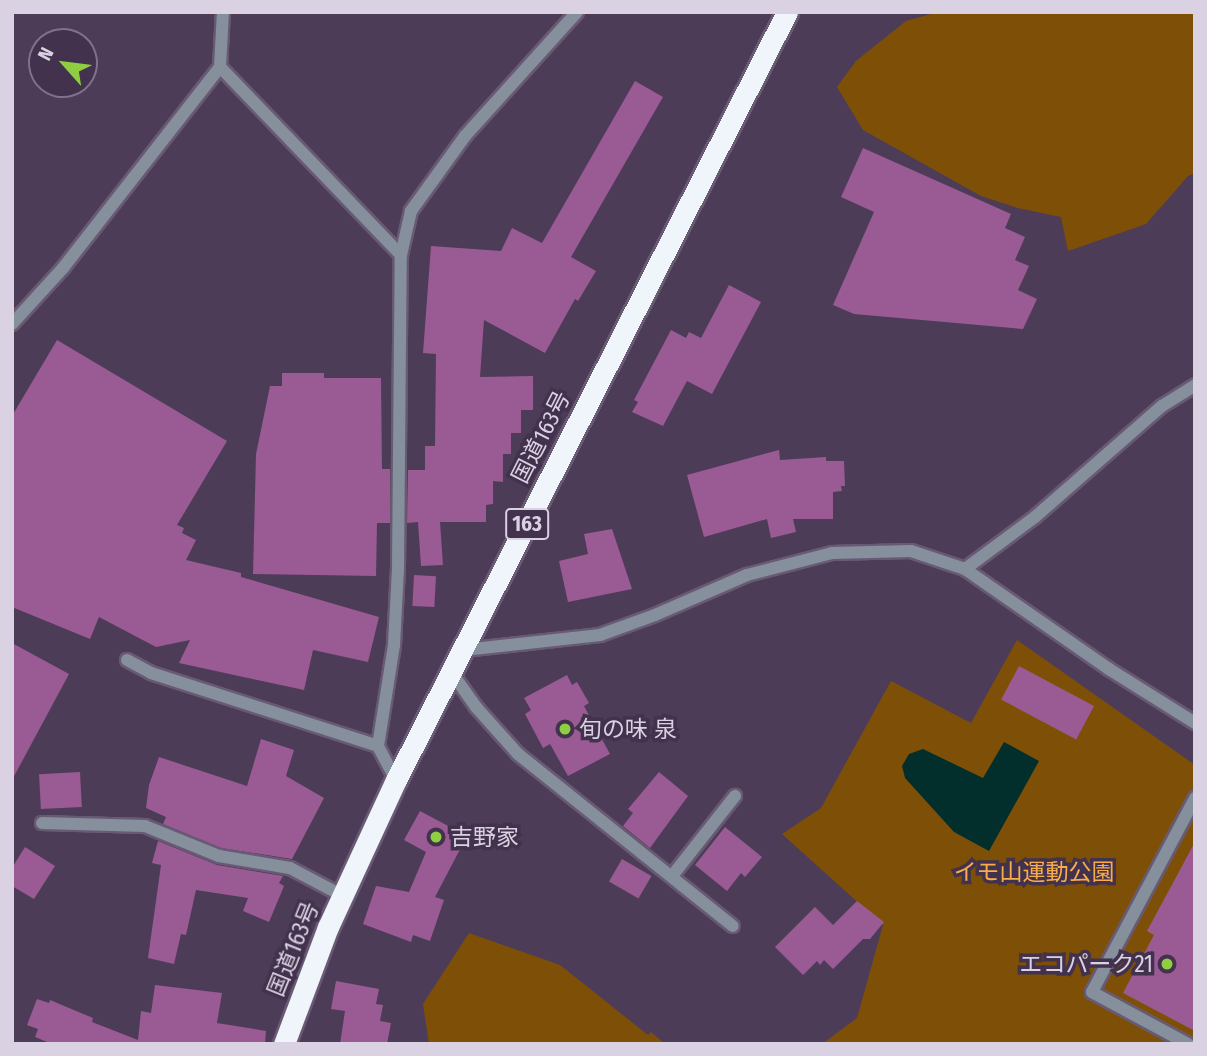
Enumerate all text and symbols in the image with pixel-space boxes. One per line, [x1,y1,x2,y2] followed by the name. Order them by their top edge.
[28,28,98,98] north arrow
[33,43,59,64] text: N
[506,386,576,488] street label: 国道163号
[504,506,550,542] road number: 163
[579,715,676,743] place label: 旬の味 泉
[557,721,573,737] marker: 旬の味 泉
[450,823,519,851] place label: 吉野家
[428,829,444,845] marker: 吉野家
[954,858,1114,886] park label: イモ山運動公園
[262,898,324,1000] street label: 国道163号
[1019,950,1153,978] place label: エコパーク21
[1159,956,1175,972] marker: エコパーク21

